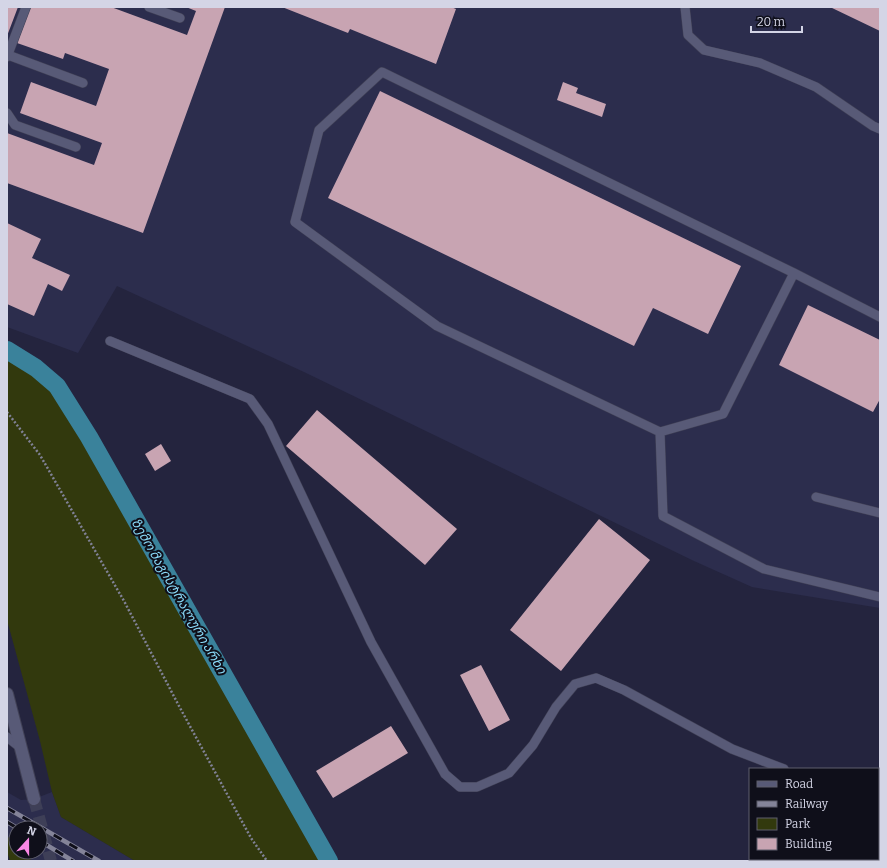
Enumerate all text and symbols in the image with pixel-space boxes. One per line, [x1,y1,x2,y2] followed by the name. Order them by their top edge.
[751,8,802,34] scale bar
[757,15,786,29] text: 20 m
[127,516,230,677] water label: ზემო მაგისტრალური არხი
[749,768,879,860] legend
[785,777,813,791] text: Road
[785,797,829,811] text: Railway
[785,817,811,831] text: Park
[8,820,48,860] north arrow
[25,824,38,839] text: N
[785,837,832,851] text: Building

